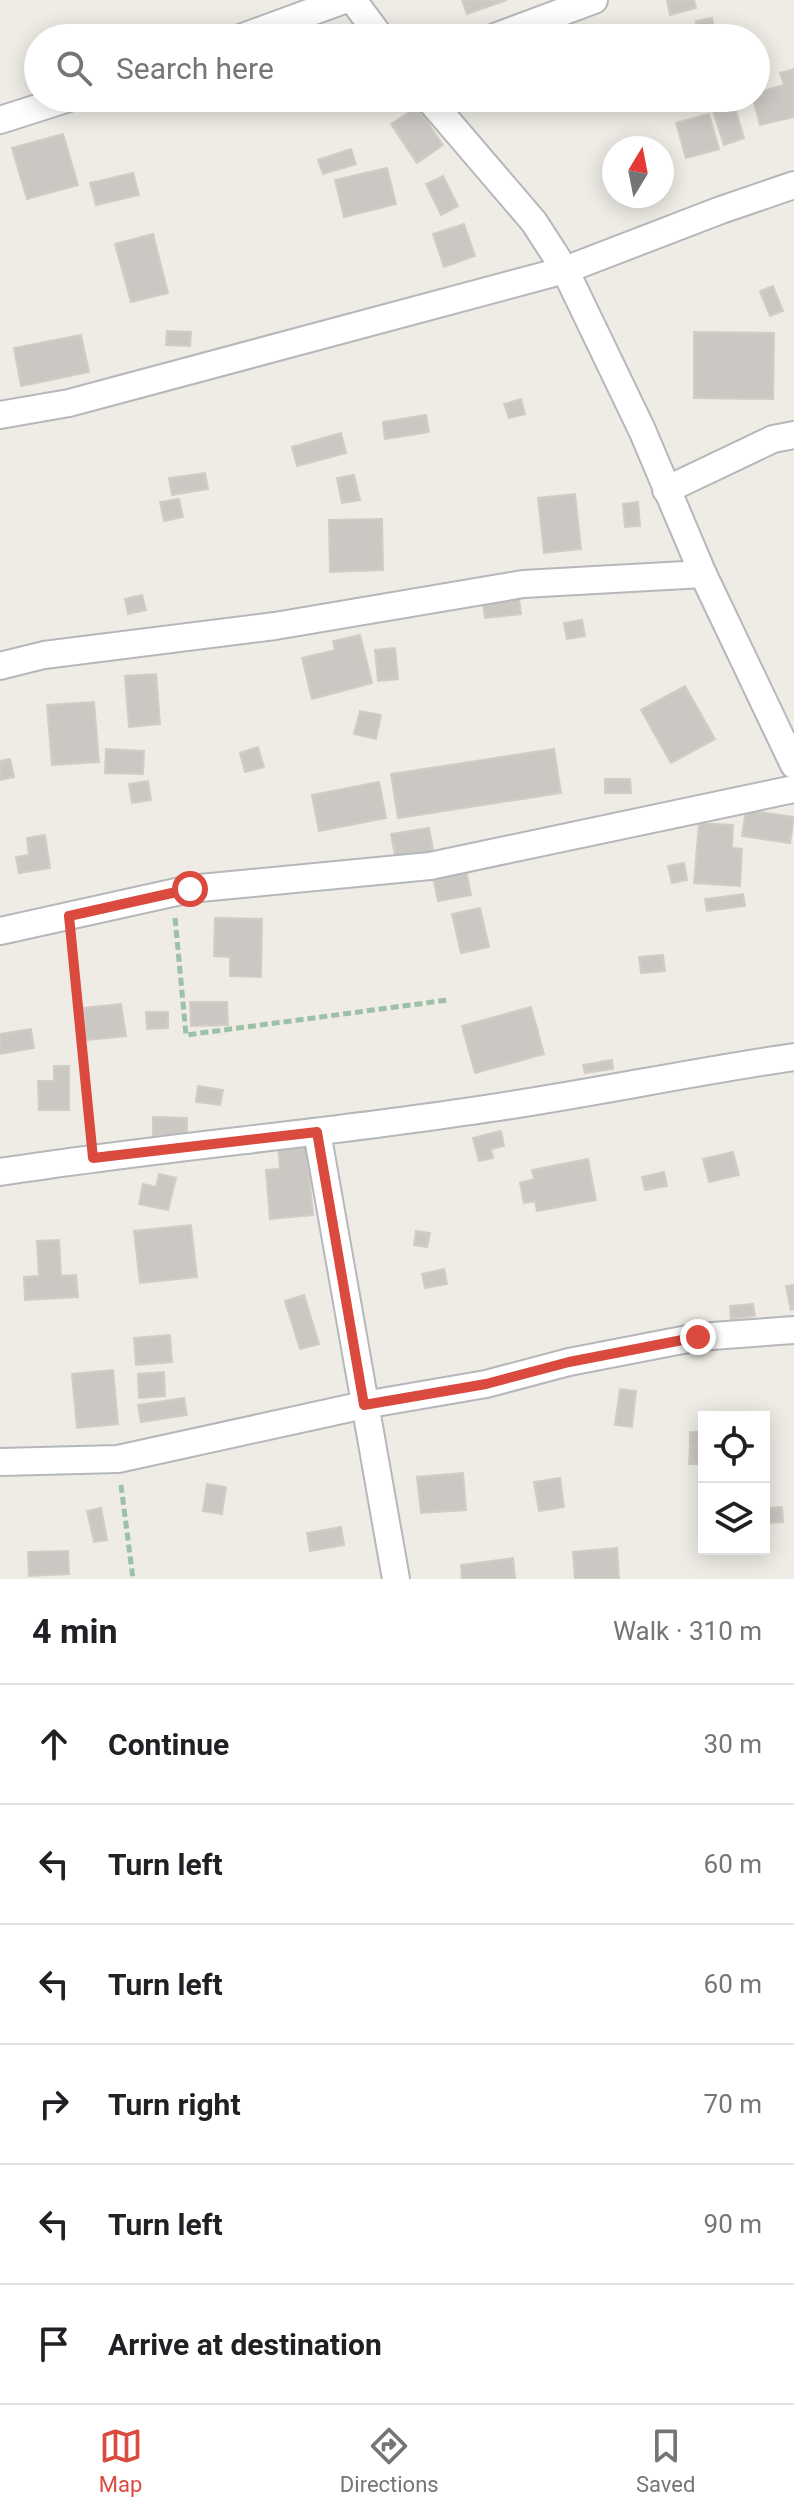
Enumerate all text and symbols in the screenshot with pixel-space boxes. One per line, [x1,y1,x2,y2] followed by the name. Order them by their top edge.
[24,24,770,112] search box
[52,46,96,90] icon: search
[116,51,274,86] text: Search here
[602,136,674,208] north arrow
[172,871,208,907] route start
[680,1319,716,1355] route end
[698,1411,770,1555] map controls
[698,1411,770,1483] button: locate
[698,1483,770,1555] button: layers
[32,1611,117,1651] text: 4 min
[613,1616,762,1646] text: Walk · 310 m
[32,1722,76,1766] icon: ahead
[108,1727,229,1762] text: Continue
[704,1729,762,1759] text: 30 m
[32,1842,76,1886] icon: left
[108,1847,223,1882] text: Turn left
[704,1849,762,1879] text: 60 m
[32,1962,76,2006] icon: left
[108,1967,223,2002] text: Turn left
[704,1969,762,1999] text: 60 m
[32,2082,76,2126] icon: right
[108,2087,241,2122] text: Turn right
[704,2089,762,2119] text: 70 m
[32,2202,76,2246] icon: left
[108,2207,223,2242] text: Turn left
[704,2209,762,2239] text: 90 m
[32,2322,76,2366] icon: arrive
[108,2327,382,2362] text: Arrive at destination
[99,2424,143,2497] tab: Map
[340,2424,439,2497] tab: Directions
[636,2424,695,2497] tab: Saved

